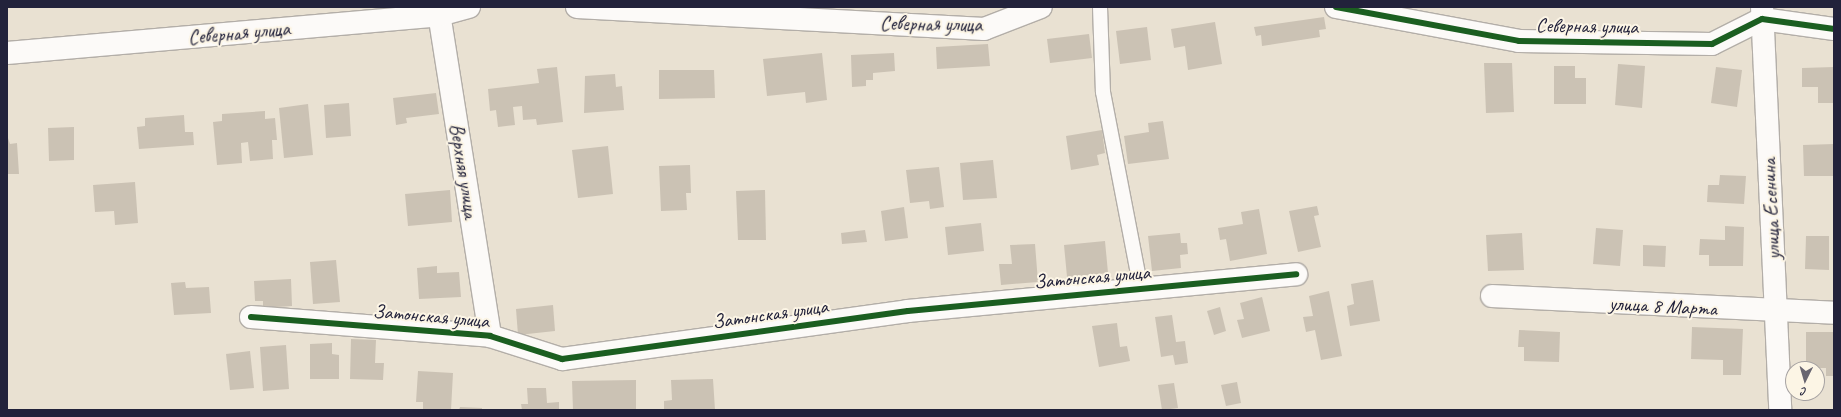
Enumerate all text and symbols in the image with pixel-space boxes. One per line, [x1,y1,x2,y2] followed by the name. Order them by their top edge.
[879,11,983,37] street label: Северная улица
[1535,13,1639,39] street label: Северная улица
[187,17,291,49] street label: Северная улица
[445,122,483,220] street label: Верхняя улица
[1756,158,1786,260] street label: улица Есенина
[1032,260,1152,294] street label: Затонская улица
[1608,291,1718,321] street label: улица 8 Марта
[710,294,830,334] street label: Затонская улица
[371,299,491,333] street label: Затонская улица
[1785,361,1825,401] north arrow
[1801,385,1807,399] text: С

